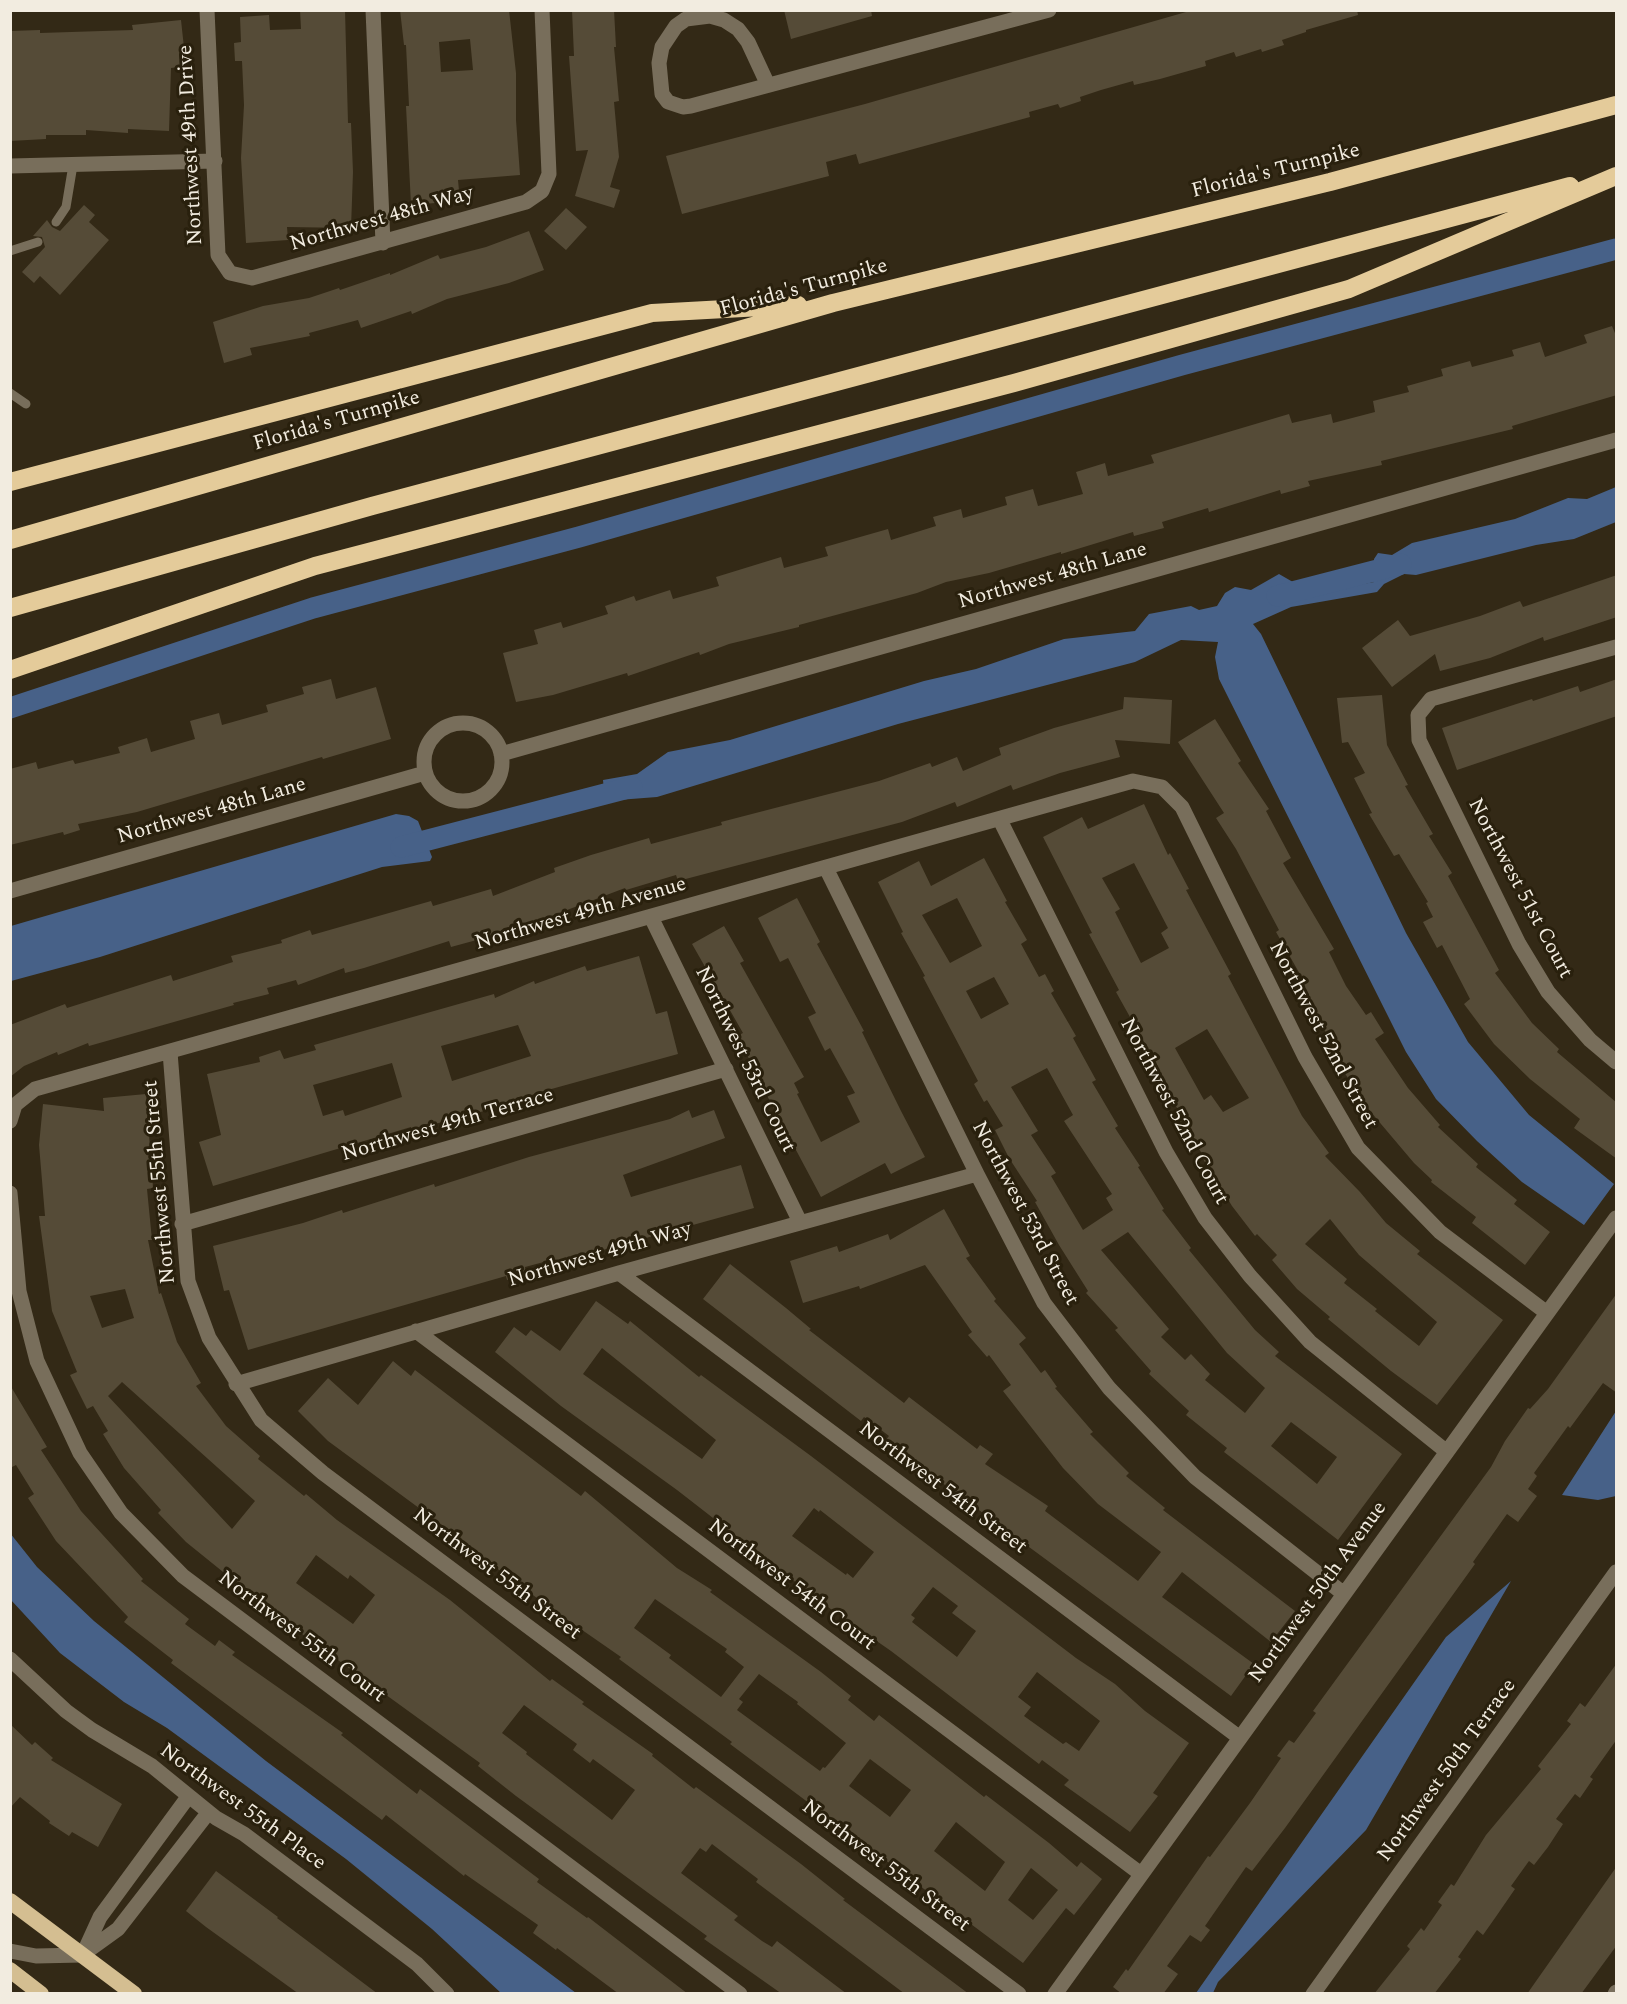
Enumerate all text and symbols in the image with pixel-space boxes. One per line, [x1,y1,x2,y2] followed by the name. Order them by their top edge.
[174,44,210,246] street label: Northwest 49th Drive
[1189,139,1363,205] street label: Florida's Turnpike
[287,182,477,258] street label: Northwest 48th Way
[717,254,891,324] street label: Florida's Turnpike
[251,386,423,458] street label: Florida's Turnpike
[956,538,1150,616] street label: Northwest 48th Lane
[115,773,309,851] street label: Northwest 48th Lane
[1461,795,1577,983] street label: Northwest 51st Court
[472,873,690,957] street label: Northwest 49th Avenue
[1262,938,1382,1134] street label: Northwest 52nd Street
[688,963,800,1157] street label: Northwest 53rd Court
[1113,1014,1233,1210] street label: Northwest 52nd Court
[140,1079,182,1285] street label: Northwest 55th Street
[339,1084,557,1168] street label: Northwest 49th Terrace
[965,1118,1083,1310] street label: Northwest 53rd Street
[505,1218,695,1294] street label: Northwest 49th Way
[853,1417,1031,1561] street label: Northwest 54th Street
[1245,1497,1393,1689] street label: Northwest 50th Avenue
[407,1503,585,1647] street label: Northwest 55th Street
[702,1515,880,1657] street label: Northwest 54th Court
[212,1567,390,1709] street label: Northwest 55th Court
[1373,1675,1523,1867] street label: Northwest 50th Terrace
[154,1739,330,1877] street label: Northwest 55th Place
[796,1795,974,1939] street label: Northwest 55th Street

